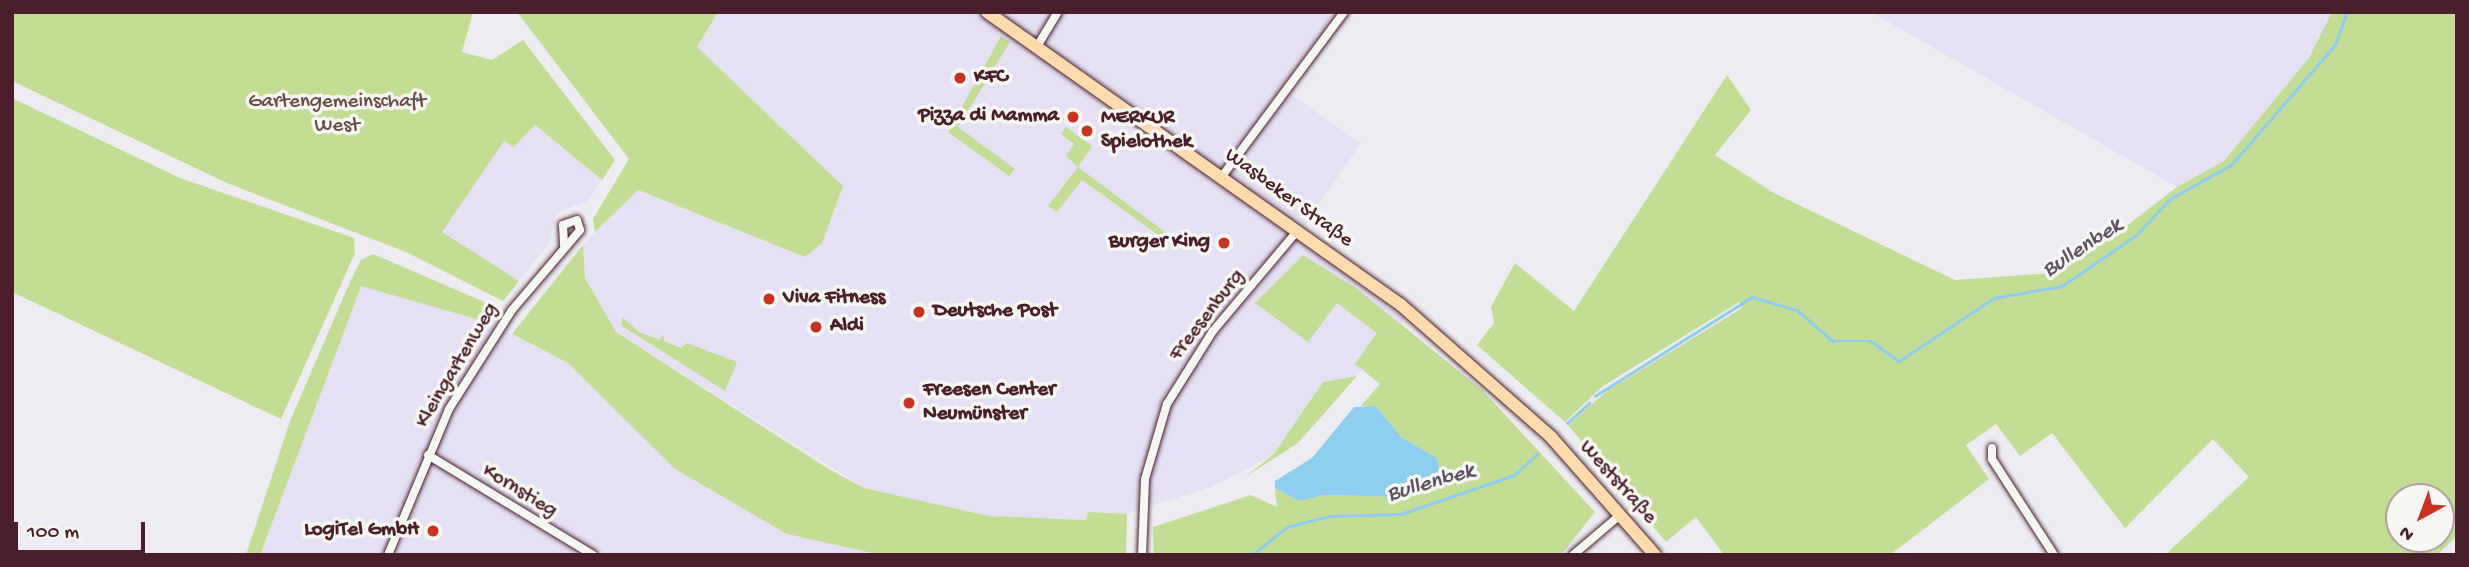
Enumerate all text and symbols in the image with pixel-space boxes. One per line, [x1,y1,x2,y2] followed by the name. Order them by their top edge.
[974,65,1008,91] place label: KFC
[952,70,968,86] marker: KFC
[248,90,426,140] park label: Gartengemeinschaft West
[918,104,1059,130] place label: Pizza di Mamma
[1101,106,1192,156] place label: MERKUR Spielothek
[1065,109,1081,125] marker: Pizza di Mamma
[1079,123,1095,139] marker: MERKUR Spielothek
[1219,144,1357,254] street label: Wasbeker Straße
[2038,213,2128,285] water label: Bullenbek
[1109,230,1210,256] place label: Burger King
[1216,235,1232,251] marker: Burger King
[1165,265,1251,367] street label: Freesenburg
[783,286,885,312] place label: Viva Fitness
[761,291,777,307] marker: Viva Fitness
[411,299,505,433] street label: Kleingartenweg
[933,299,1057,325] place label: Deutsche Post
[911,304,927,320] marker: Deutsche Post
[830,314,864,340] place label: Aldi
[808,319,824,335] marker: Aldi
[923,378,1055,428] place label: Freesen Center Neumünster
[901,395,917,411] marker: Freesen Center Neumünster
[1573,436,1661,530] street label: Weststraße
[1384,458,1478,510] water label: Bullenbek
[477,459,561,525] street label: Kornstieg
[2385,483,2455,553] north arrow
[18,508,149,552] scale bar
[304,518,419,544] place label: LogiTel GmbH
[2395,520,2419,545] text: N
[27,521,79,546] text: 100 m
[425,523,441,539] marker: LogiTel GmbH

